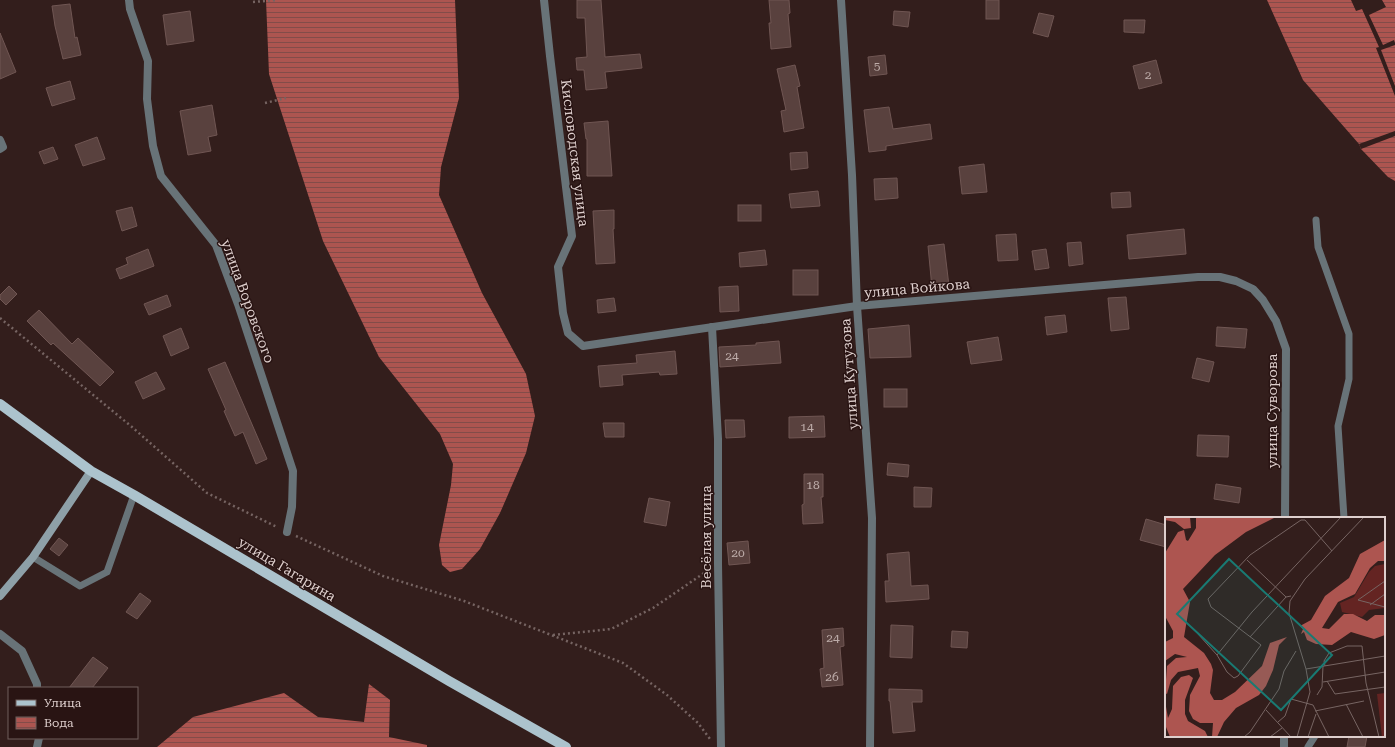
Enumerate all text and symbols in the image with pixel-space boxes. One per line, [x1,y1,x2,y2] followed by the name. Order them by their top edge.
[874,59,881,73] house number: 5
[1145,68,1152,82] house number: 2
[558,78,592,228] street label: Кисловодская улица
[218,237,278,365] street label: улица Воровского
[863,275,971,301] street label: улица Войкова
[837,317,861,430] street label: улица Кутузова
[725,349,739,363] house number: 24
[1264,353,1280,468] street label: улица Суворова
[800,420,814,434] house number: 14
[806,478,820,492] house number: 18
[698,485,714,589] street label: Весёлая улица
[1165,517,1385,737] inset map
[235,534,339,605] street label: улица Гагарина
[731,546,745,560] house number: 20
[826,631,840,645] house number: 24
[825,670,839,684] house number: 26
[8,687,138,739] legend
[44,696,82,710] text: Улица
[44,716,74,730] text: Вода

